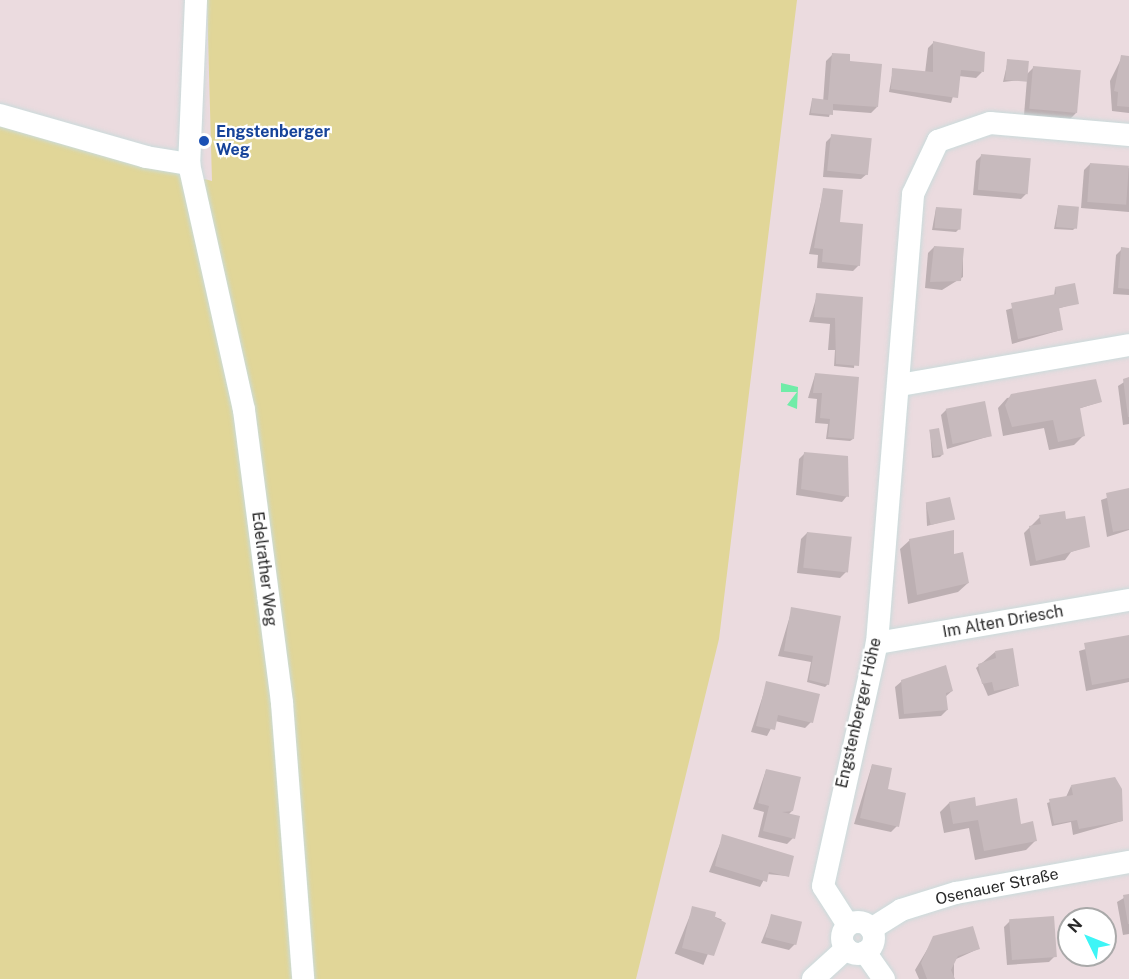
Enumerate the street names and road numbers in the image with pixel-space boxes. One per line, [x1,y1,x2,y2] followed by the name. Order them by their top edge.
[247,510,281,628] street label: Edelrather Weg
[941,602,1065,642] street label: Im Alten Driesch
[832,636,886,790] street label: Engstenberger Höhe
[934,865,1060,909] street label: Osenauer Straße

